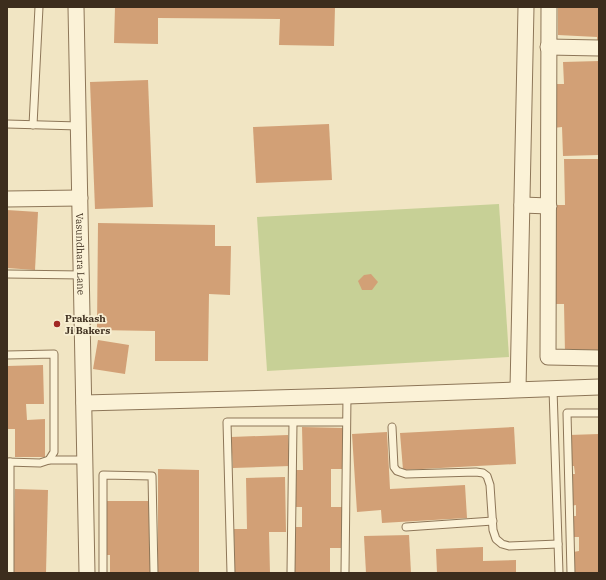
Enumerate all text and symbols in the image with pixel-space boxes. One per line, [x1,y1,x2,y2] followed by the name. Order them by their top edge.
[73,213,88,295] street label: Vasundhara Lane
[65,312,110,337] place label: Prakash Ji Bakers
[52,319,62,329] marker: Prakash Ji Bakers

